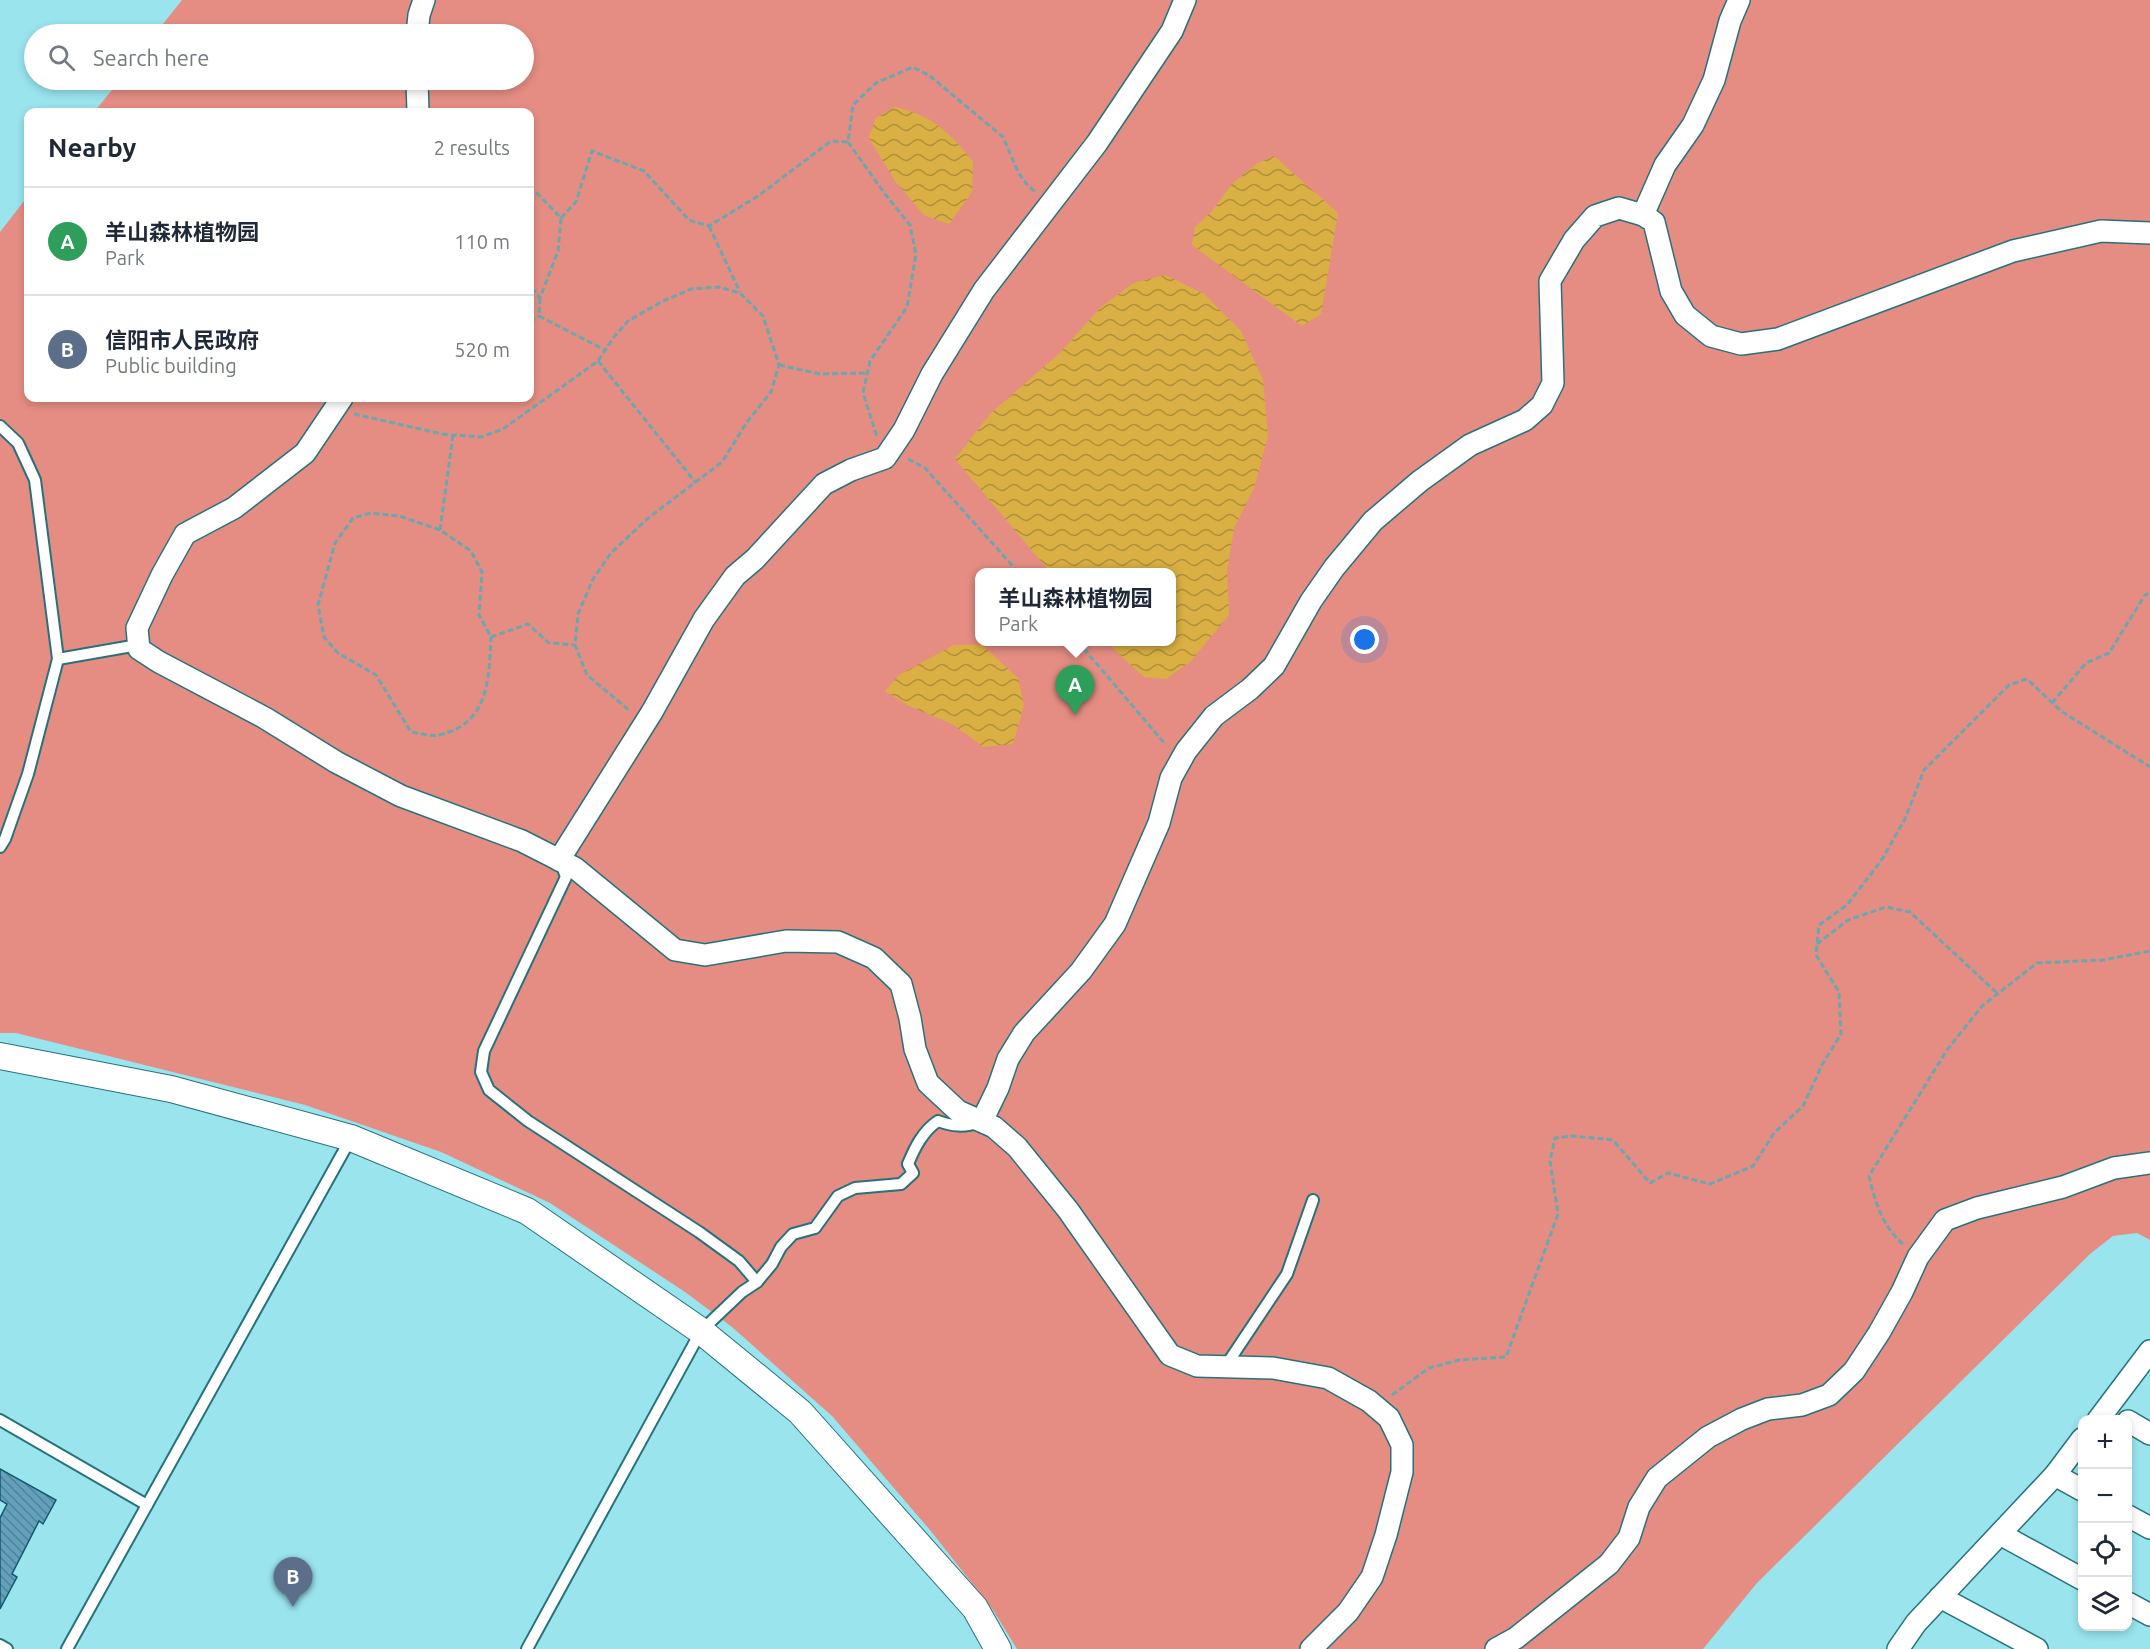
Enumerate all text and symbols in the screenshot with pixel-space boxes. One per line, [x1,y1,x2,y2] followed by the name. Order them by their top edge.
[24,24,534,90] search box
[45,41,78,74] icon: search
[93,45,209,70] text: Search here
[48,133,136,162] text: Nearby
[434,136,510,159] text: 2 results
[105,219,259,244] text: 羊山森林植物园
[60,230,75,253] text: A
[454,230,510,253] text: 110 m
[105,246,145,269] text: Park
[105,327,259,352] text: 信阳市人民政府
[61,338,74,361] text: B
[454,338,510,361] text: 520 m
[105,354,237,377] text: Public building
[975,568,1176,646] popup
[998,585,1153,610] text: 羊山森林植物园
[998,612,1038,635] text: Park
[1350,625,1379,654] your location
[1056,666,1094,715] pin: A
[2078,1415,2132,1631] map controls
[2078,1415,2132,1469] button: +
[2078,1469,2132,1523] button: −
[2078,1523,2132,1577] button: locate
[274,1558,312,1607] pin: B
[2078,1577,2132,1631] button: layers

